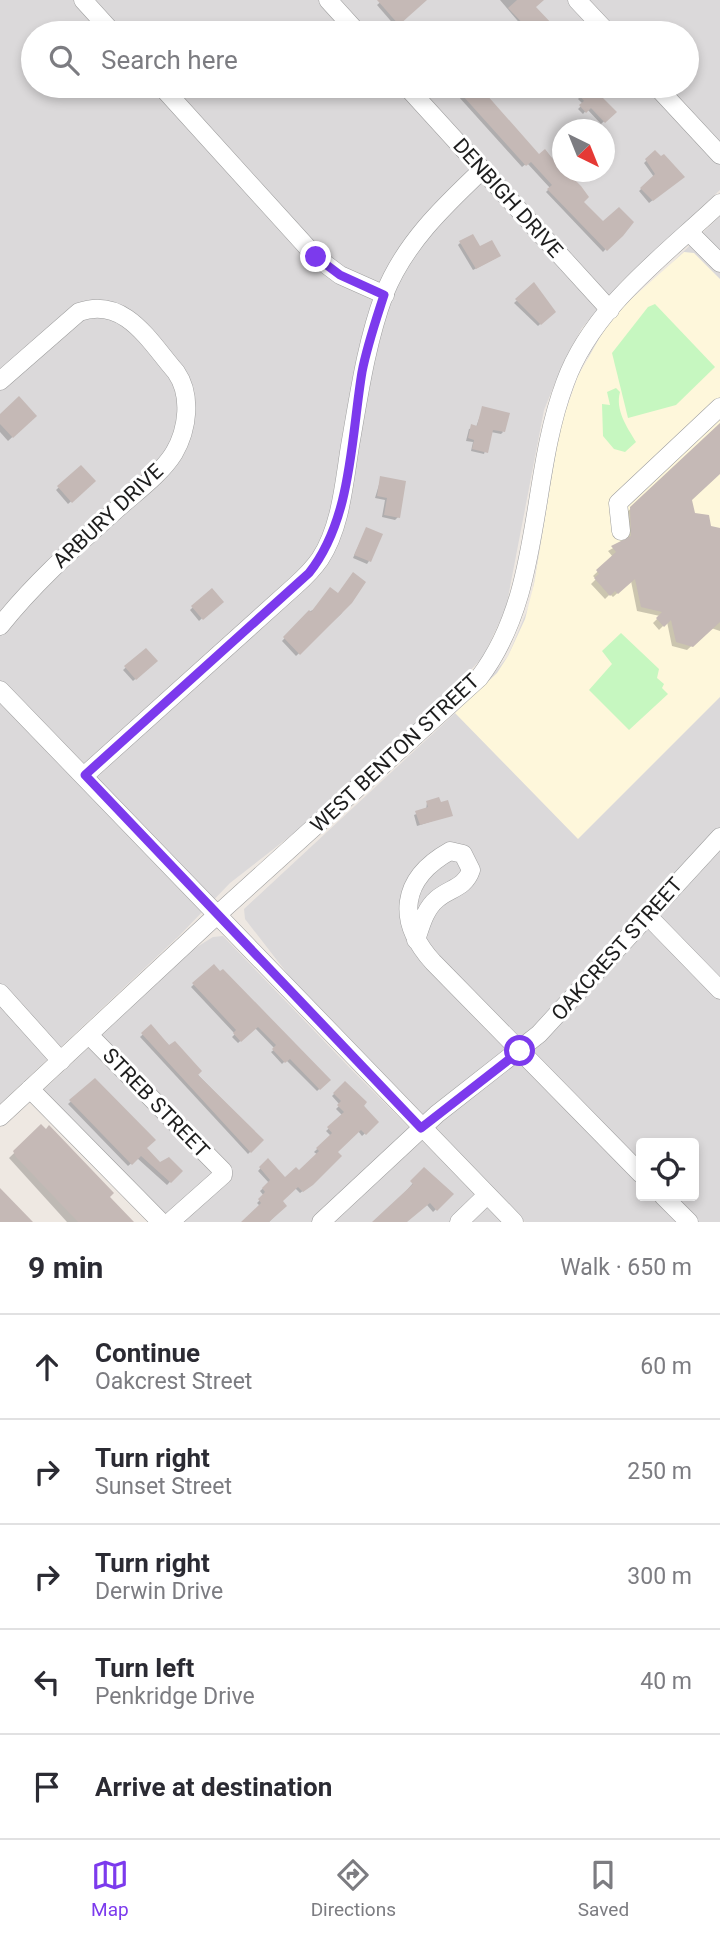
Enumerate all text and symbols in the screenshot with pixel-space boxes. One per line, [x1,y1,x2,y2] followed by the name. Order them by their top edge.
[21,21,699,98] search box
[45,41,83,79] icon: search
[101,45,238,75] text: Search here
[552,119,615,182] north arrow
[448,134,568,262] street label: DENBIGH DRIVE
[300,241,331,272] route end
[48,459,168,573] street label: ARBURY DRIVE
[306,668,485,837] street label: WEST BENTON STREET
[547,872,688,1025] street label: OAKCREST STREET
[504,1035,535,1066] route start
[98,1043,215,1163] street label: STREB STREET
[636,1138,699,1201] map controls
[636,1138,699,1201] button: locate
[28,1250,103,1285] text: 9 min
[560,1254,692,1281] text: Walk · 650 m
[95,1338,200,1368] text: Continue
[28,1348,66,1386] icon: ahead
[640,1353,692,1380] text: 60 m
[95,1368,252,1395] text: Oakcrest Street
[95,1443,210,1473] text: Turn right
[28,1453,66,1491] icon: right
[627,1458,692,1485] text: 250 m
[95,1473,232,1500] text: Sunset Street
[95,1548,210,1578] text: Turn right
[28,1558,66,1596] icon: right
[627,1563,692,1590] text: 300 m
[95,1578,223,1605] text: Derwin Drive
[95,1653,194,1683] text: Turn left
[28,1663,66,1701] icon: left
[640,1668,692,1695] text: 40 m
[95,1683,255,1710] text: Penkridge Drive
[28,1768,66,1806] icon: arrive
[95,1772,332,1802] text: Arrive at destination
[91,1856,129,1921] tab: Map
[311,1856,396,1921] tab: Directions
[578,1856,629,1921] tab: Saved

